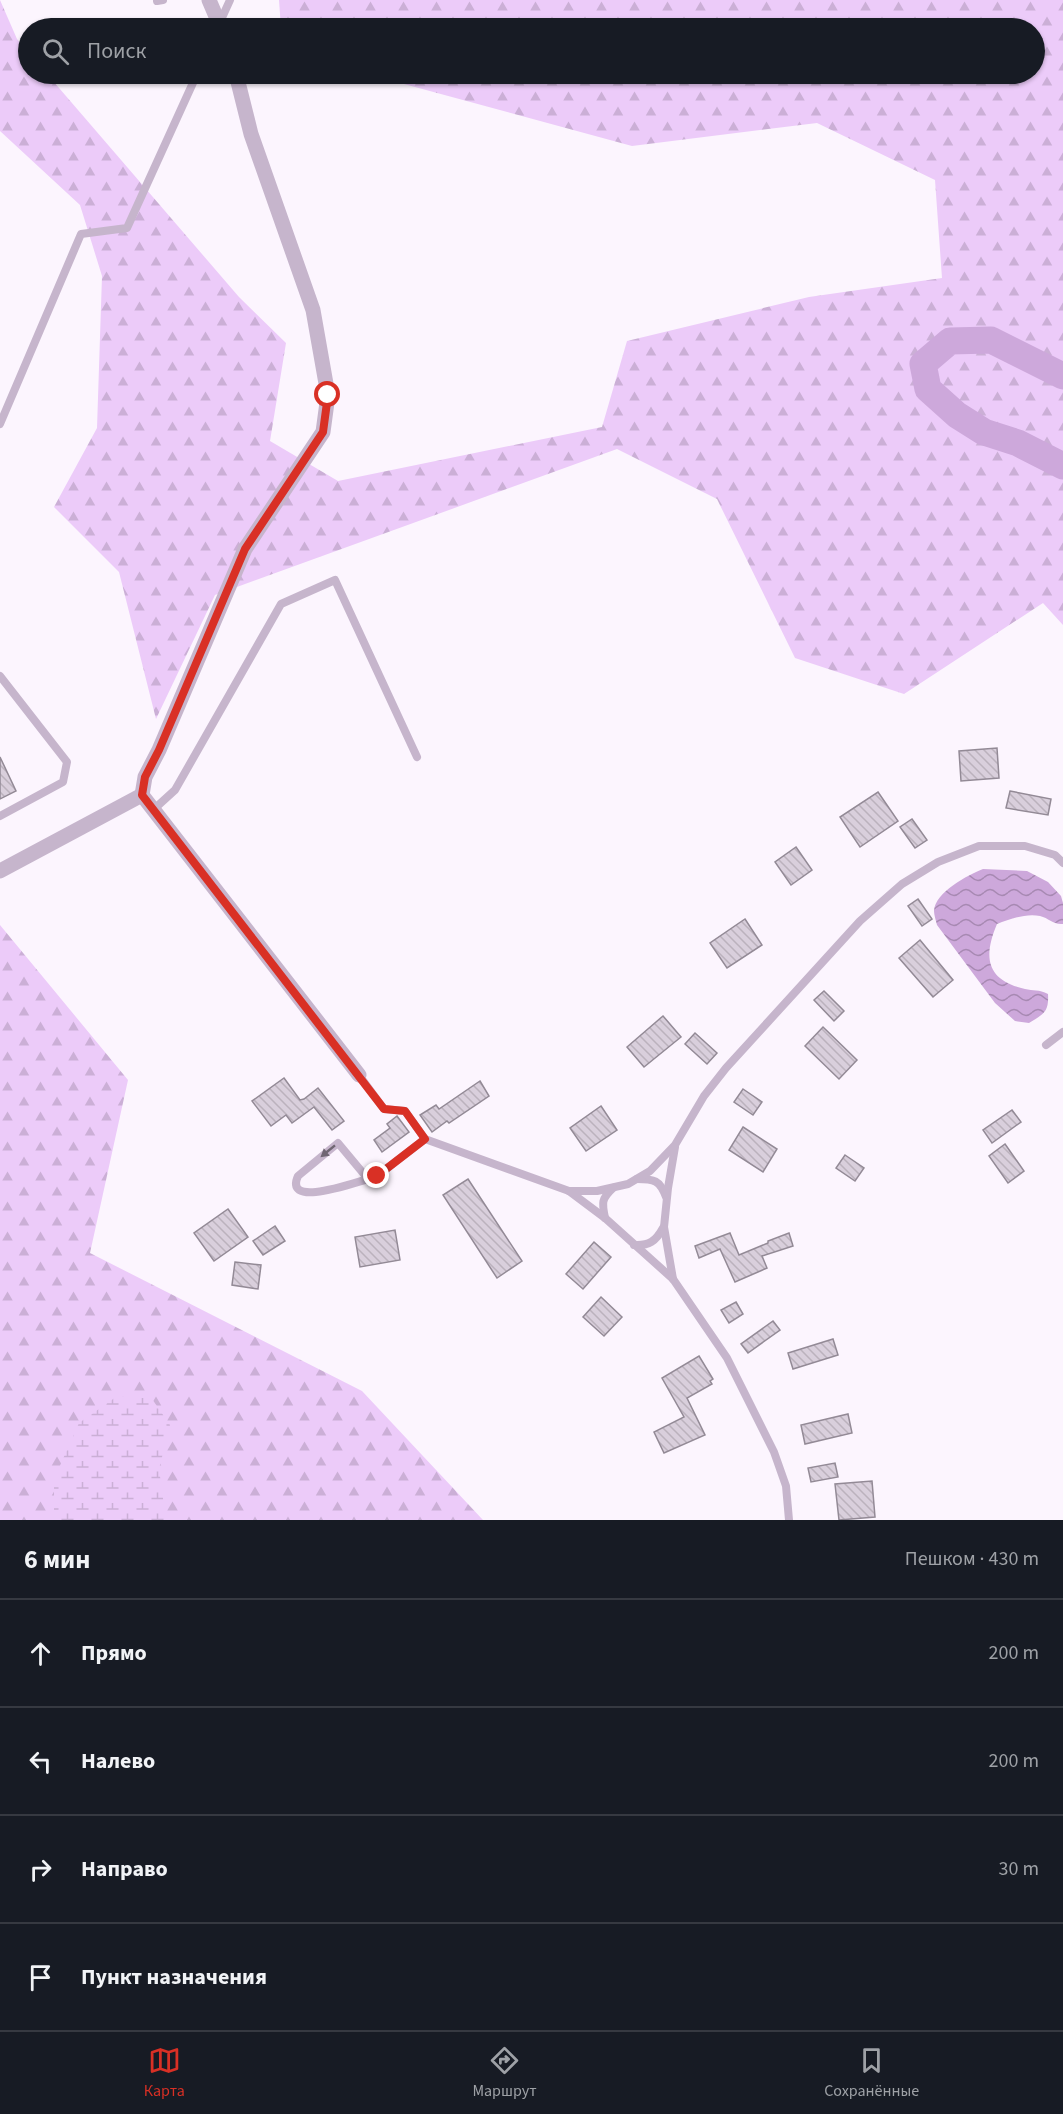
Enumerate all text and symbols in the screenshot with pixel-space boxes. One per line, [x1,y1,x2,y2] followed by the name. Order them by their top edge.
[18,18,1045,84] search box
[39,35,72,68] icon: search
[87,35,146,67] text: Поиск
[314,381,340,407] route start
[321,1144,336,1157] one-way arrow
[363,1162,389,1188] route end
[24,1541,90,1578] text: 6 мин
[905,1545,1039,1573] text: Пешком · 430 m
[24,1637,57,1670] icon: ahead
[81,1637,147,1669] text: Прямо
[989,1639,1039,1667] text: 200 m
[24,1745,57,1778] icon: left
[81,1745,155,1777] text: Налево
[989,1747,1039,1775] text: 200 m
[24,1853,57,1886] icon: right
[81,1853,168,1885] text: Направо
[999,1855,1039,1883] text: 30 m
[24,1961,57,1994] icon: arrive
[81,1961,267,1993] text: Пункт назначения
[144,2044,185,2102] tab: Карта
[472,2044,537,2102] tab: Маршрут
[824,2044,919,2102] tab: Сохранённые

